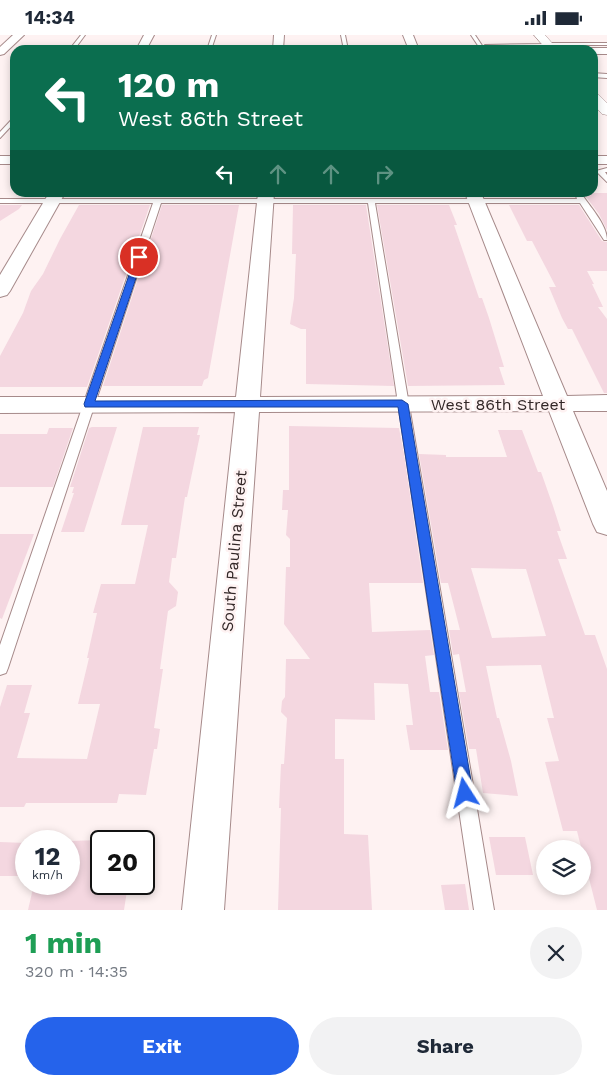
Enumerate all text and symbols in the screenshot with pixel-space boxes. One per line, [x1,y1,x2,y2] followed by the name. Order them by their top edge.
[25,6,75,29] text: 14:34
[118,64,219,106] text: 120 m
[35,65,100,130] icon: left
[118,106,303,131] text: West 86th Street
[211,160,239,188] icon: left
[264,160,292,188] icon: ahead
[317,160,345,188] icon: ahead
[370,160,398,188] icon: right
[118,236,160,278] pin
[125,243,153,271] icon: arrive
[431,395,566,414] street label: West 86th Street
[217,469,251,632] street label: South Paulina Street
[438,766,490,818] position arrow
[90,830,155,895] speed limit sign: 20
[536,840,591,895] map controls
[536,840,591,895] button: layers
[35,842,60,871] text: 12
[32,868,63,882] text: km/h
[25,925,102,960] text: 1 min
[530,927,582,979] button: close
[25,962,128,981] text: 320 m · 14:35
[25,1017,299,1075] button: Exit
[309,1017,582,1075] button: Share

